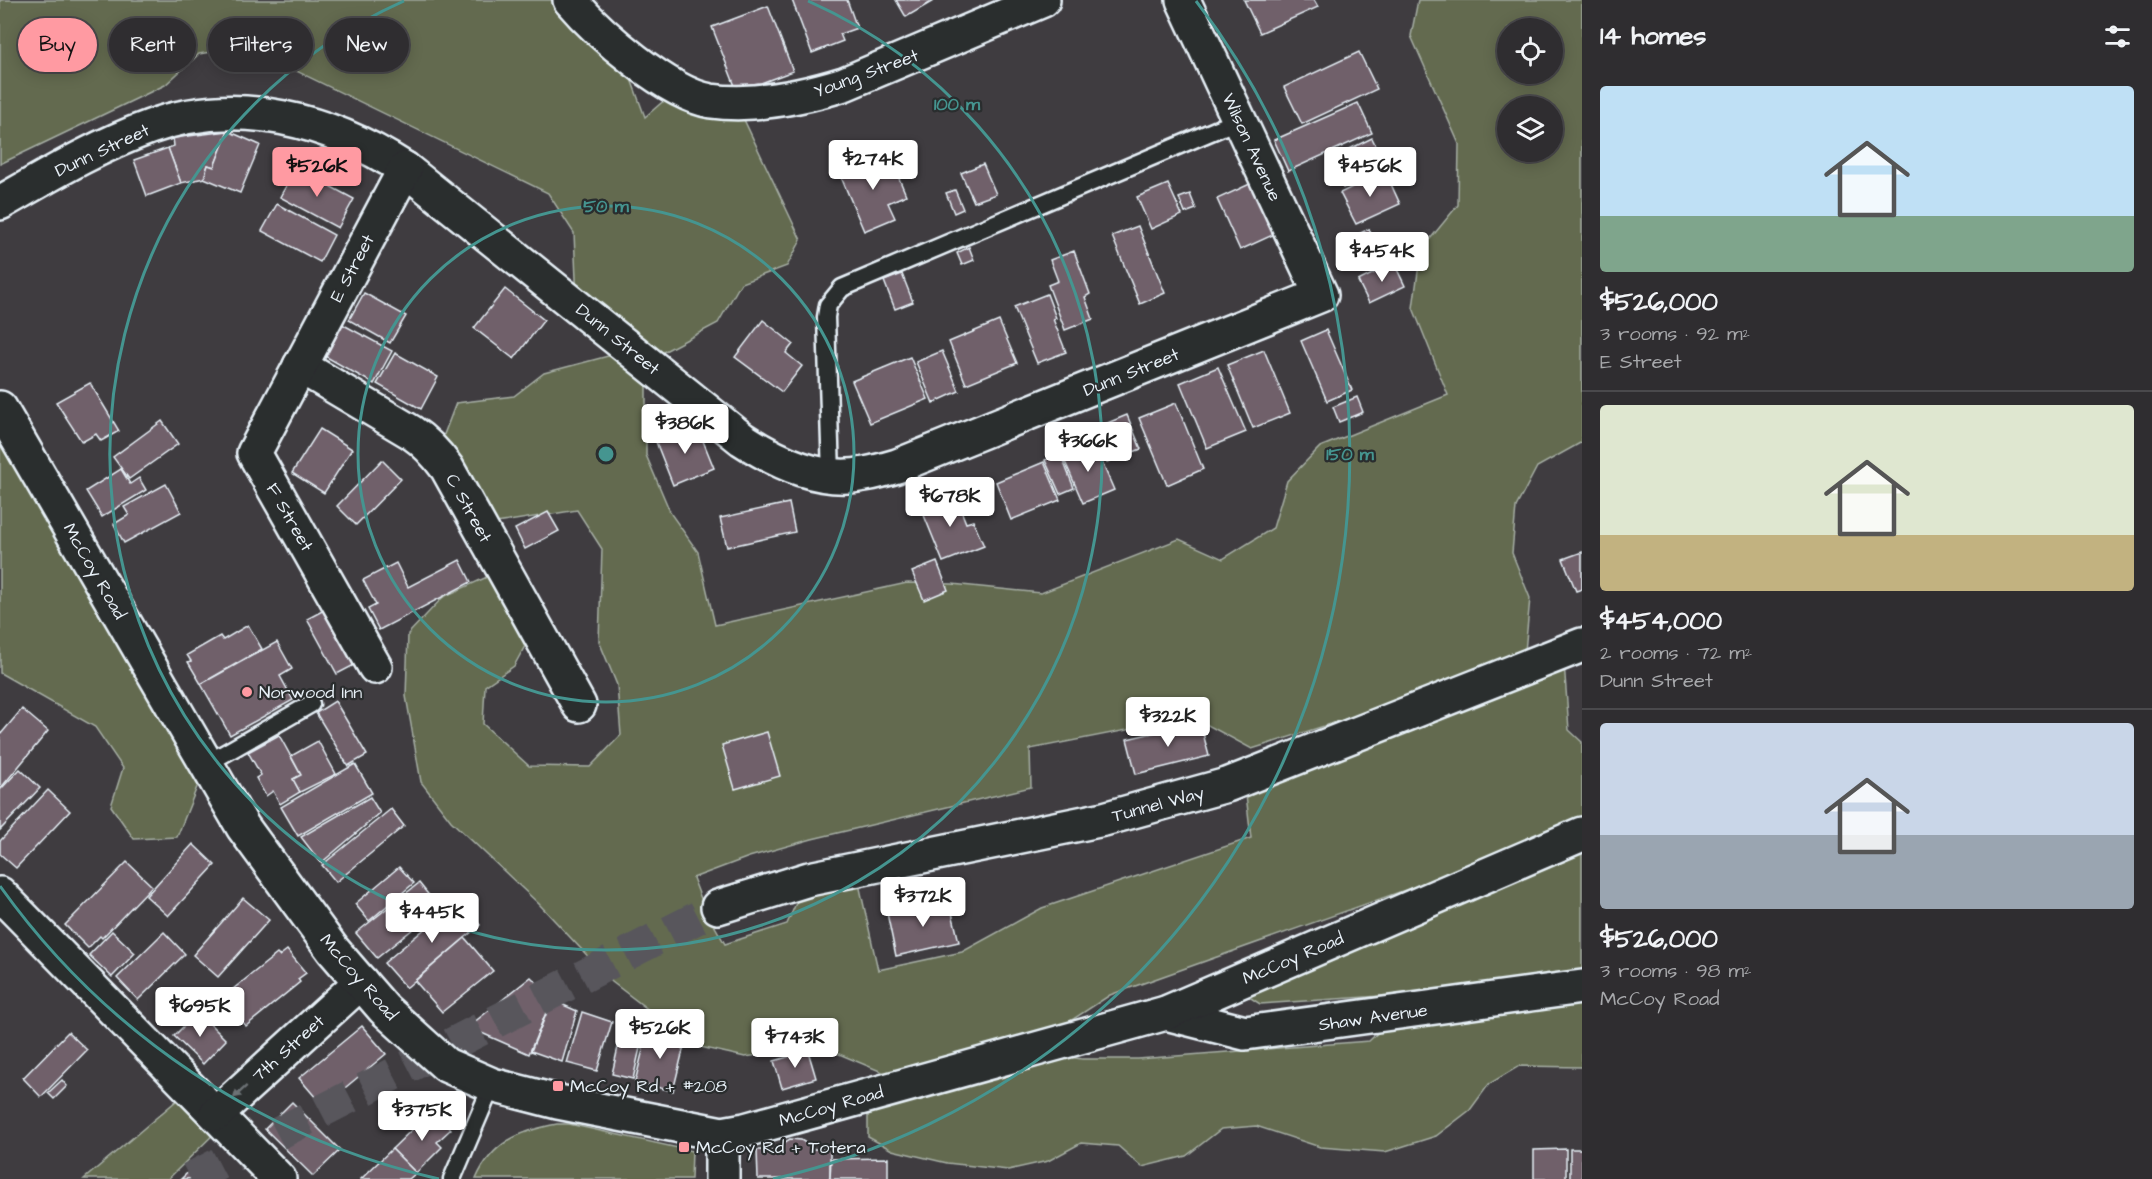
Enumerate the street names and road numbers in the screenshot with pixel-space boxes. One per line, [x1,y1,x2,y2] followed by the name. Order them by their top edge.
[810,43,923,105] street label: Young Street
[1216,89,1288,205] street label: Wilson Avenue
[51,117,154,183] street label: Dunn Street
[324,229,381,307] street label: E Street
[570,298,666,382] street label: Dunn Street
[1079,342,1184,403] street label: Dunn Street
[439,469,498,548] street label: C Street
[260,478,320,557] street label: F Street
[56,518,132,625] street label: McCoy Road
[1109,780,1207,830] street label: Tunnel Way
[1239,926,1348,992] street label: McCoy Road
[313,929,403,1027] street label: McCoy Road
[1317,997,1429,1038] street label: Shaw Avenue
[247,1008,331,1088] street label: 7th Street
[776,1080,887,1134] street label: McCoy Road

